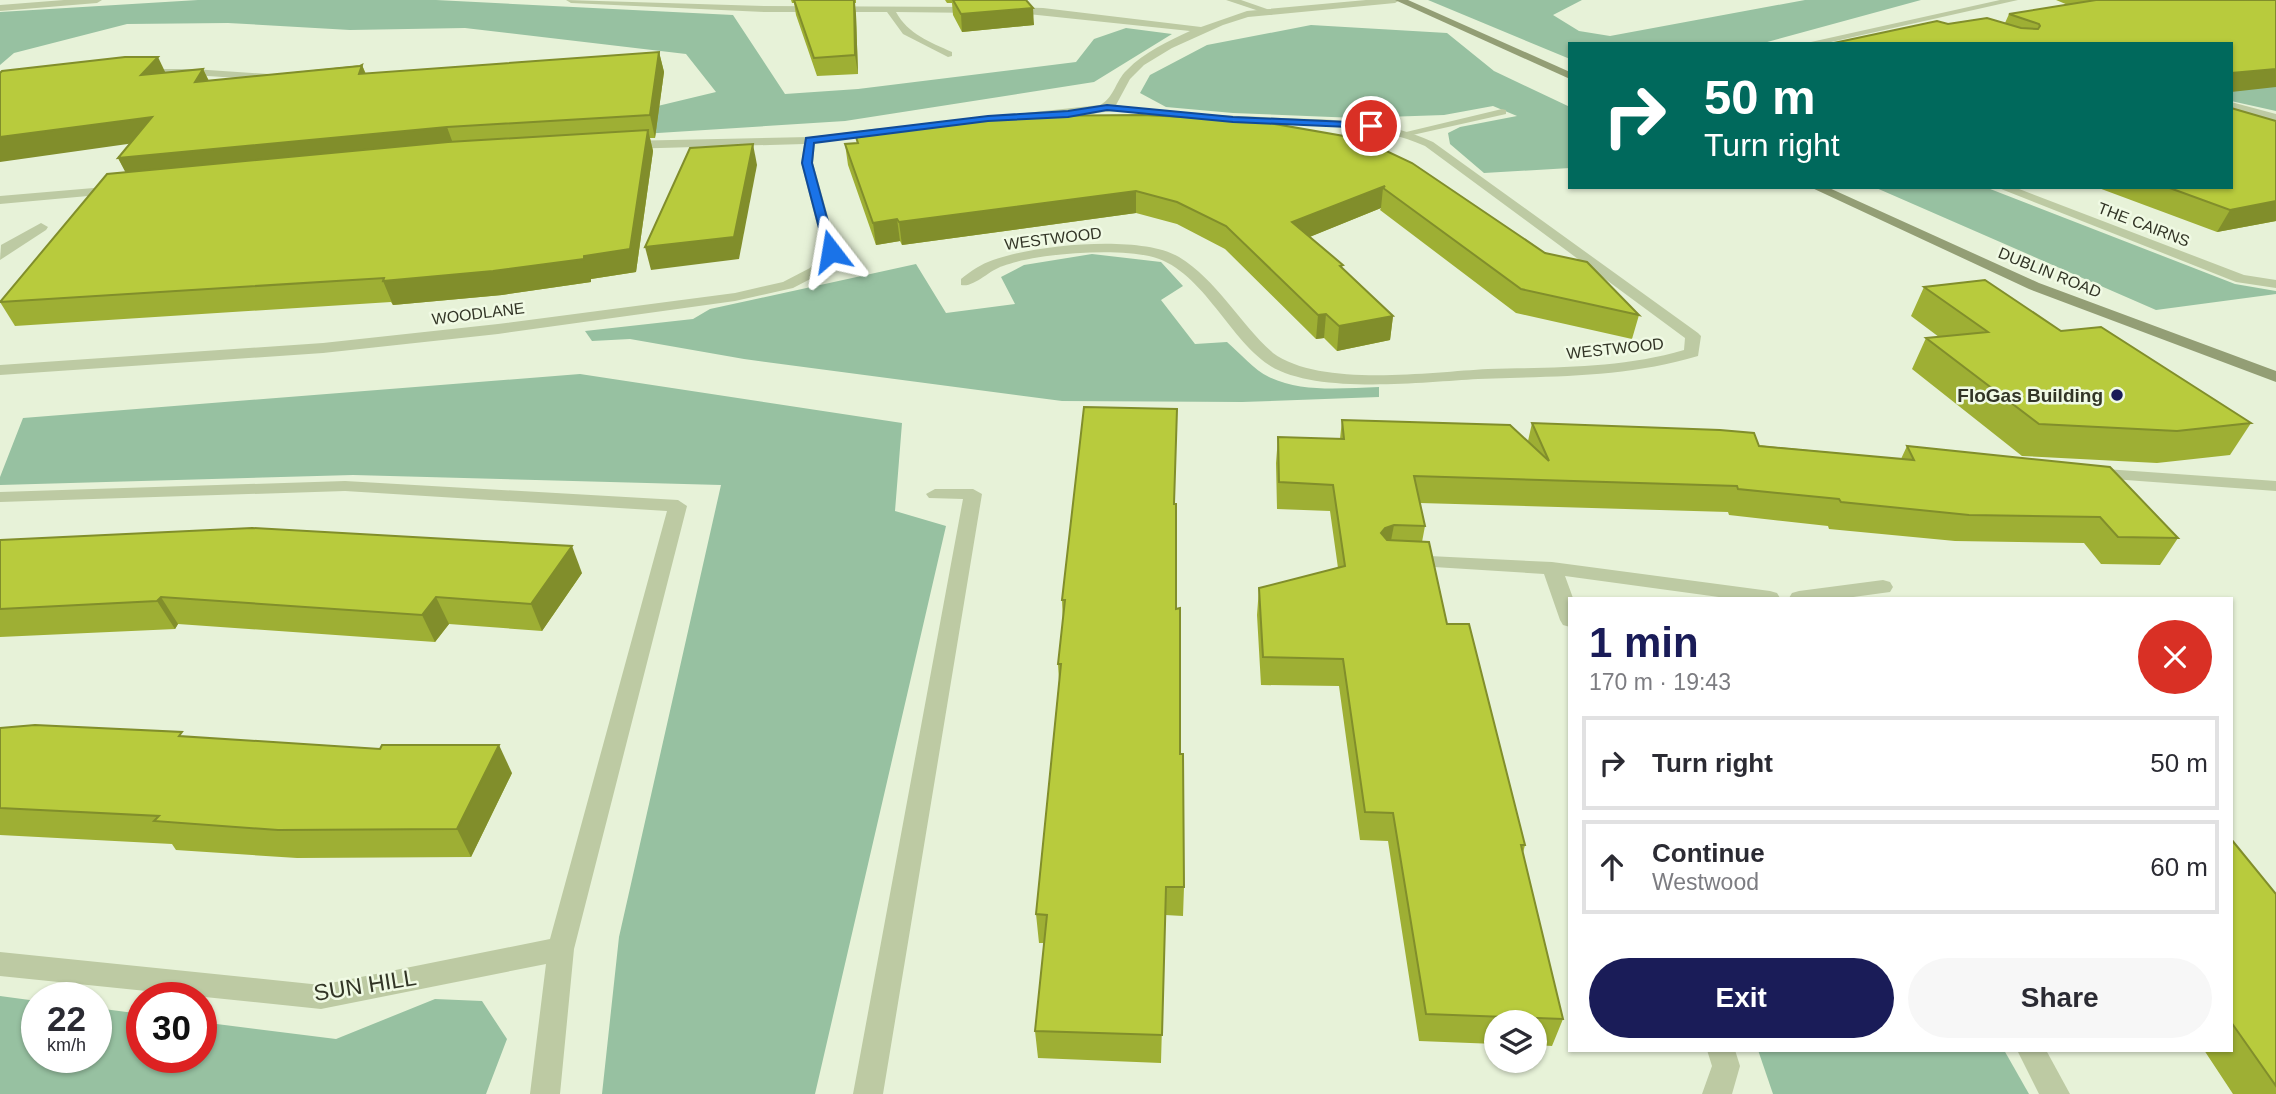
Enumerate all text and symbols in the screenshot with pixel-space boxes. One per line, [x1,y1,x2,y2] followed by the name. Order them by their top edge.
[1589,70,1680,161] icon: right
[1704,70,1816,124] text: 50 m
[1341,96,1401,156] pin
[1352,107,1390,145] icon: arrive
[1704,127,1840,163] text: Turn right
[2096,199,2192,250] street label: THE CAIRNS
[794,214,868,288] position arrow
[1004,224,1103,253] street label: WESTWOOD
[1996,244,2104,301] street label: DUBLIN ROAD
[431,299,525,328] street label: WOODLANE
[1566,335,1665,362] street label: WESTWOOD
[1957,385,2103,406] place label: FloGas Building
[2109,387,2125,403] marker: FloGas Building
[1589,619,1699,666] text: 1 min
[2138,620,2212,694] button: close
[1589,669,1731,695] text: 170 m · 19:43
[1593,744,1631,782] icon: right
[1652,748,1773,778] text: Turn right
[2150,748,2208,778] text: 50 m
[1652,838,1765,868] text: Continue
[1593,848,1631,886] icon: ahead
[2150,852,2208,882] text: 60 m
[1652,869,1759,895] text: Westwood
[1589,958,1894,1038] button: Exit
[1908,958,2212,1038] button: Share
[312,964,418,1006] street label: SUN HILL
[126,982,217,1073] speed limit sign: 30
[47,999,86,1038] text: 22
[1484,1010,1547,1073] map controls
[1484,1010,1547,1073] button: layers
[47,1035,86,1055] text: km/h

